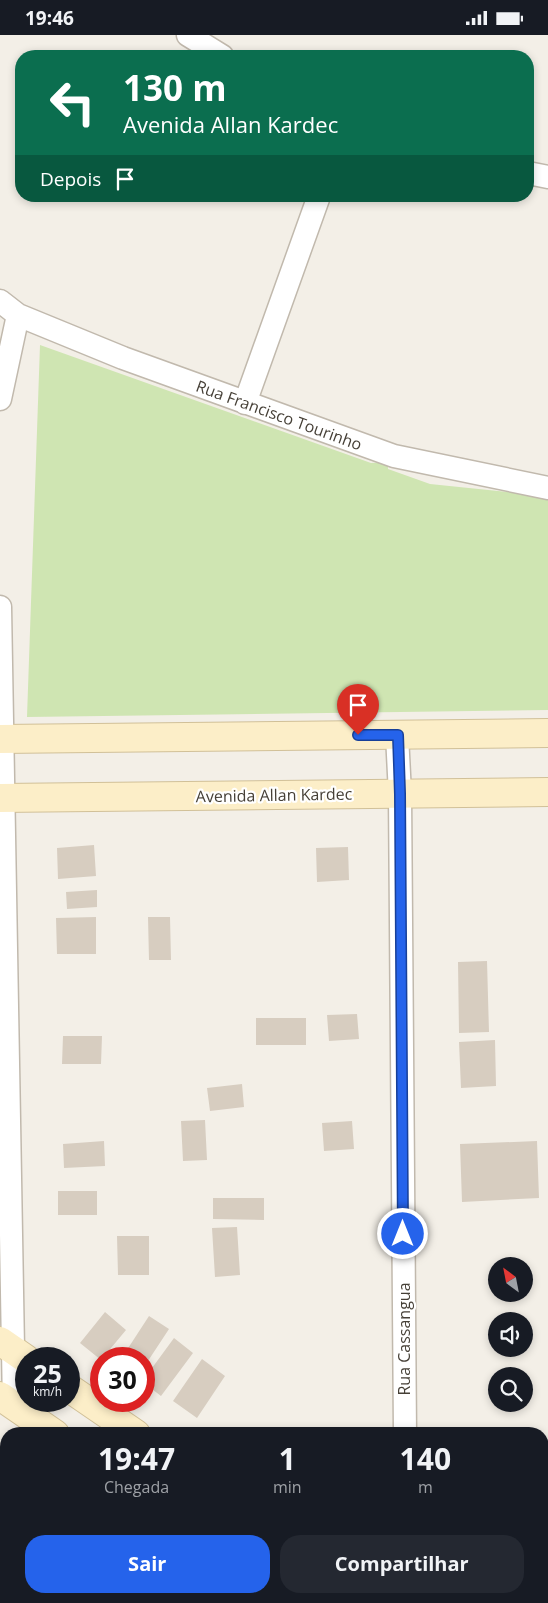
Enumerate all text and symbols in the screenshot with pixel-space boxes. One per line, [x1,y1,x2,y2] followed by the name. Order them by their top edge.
[25,5,74,31] text: 19:46
[123,64,227,111] text: 130 m
[40,70,105,135] icon: left
[123,109,338,139] text: Avenida Allan Kardec
[111,165,139,193] icon: arrive
[40,166,101,192] text: Depois
[193,375,365,455] street label: Rua Francisco Tourinho
[337,684,379,735] pin
[344,691,372,719] icon: arrive
[196,783,353,807] street label: Avenida Allan Kardec
[376,1207,428,1259] position arrow
[488,1257,532,1303] north arrow
[488,1257,533,1412] map controls
[393,1282,415,1396] street label: Rua Cassangua
[488,1312,533,1357] button: sound
[90,1347,155,1412] speed limit sign: 30
[33,1356,62,1390] text: 25
[488,1367,533,1412] button: search
[33,1383,62,1400] text: km/h
[98,1438,175,1479] text: 19:47
[279,1438,296,1479] text: 1
[400,1438,451,1479] text: 140
[104,1476,169,1498] text: Chegada
[273,1476,302,1498] text: min
[418,1476,433,1498] text: m
[25,1535,270,1593] button: Sair
[280,1535,524,1593] button: Compartilhar

